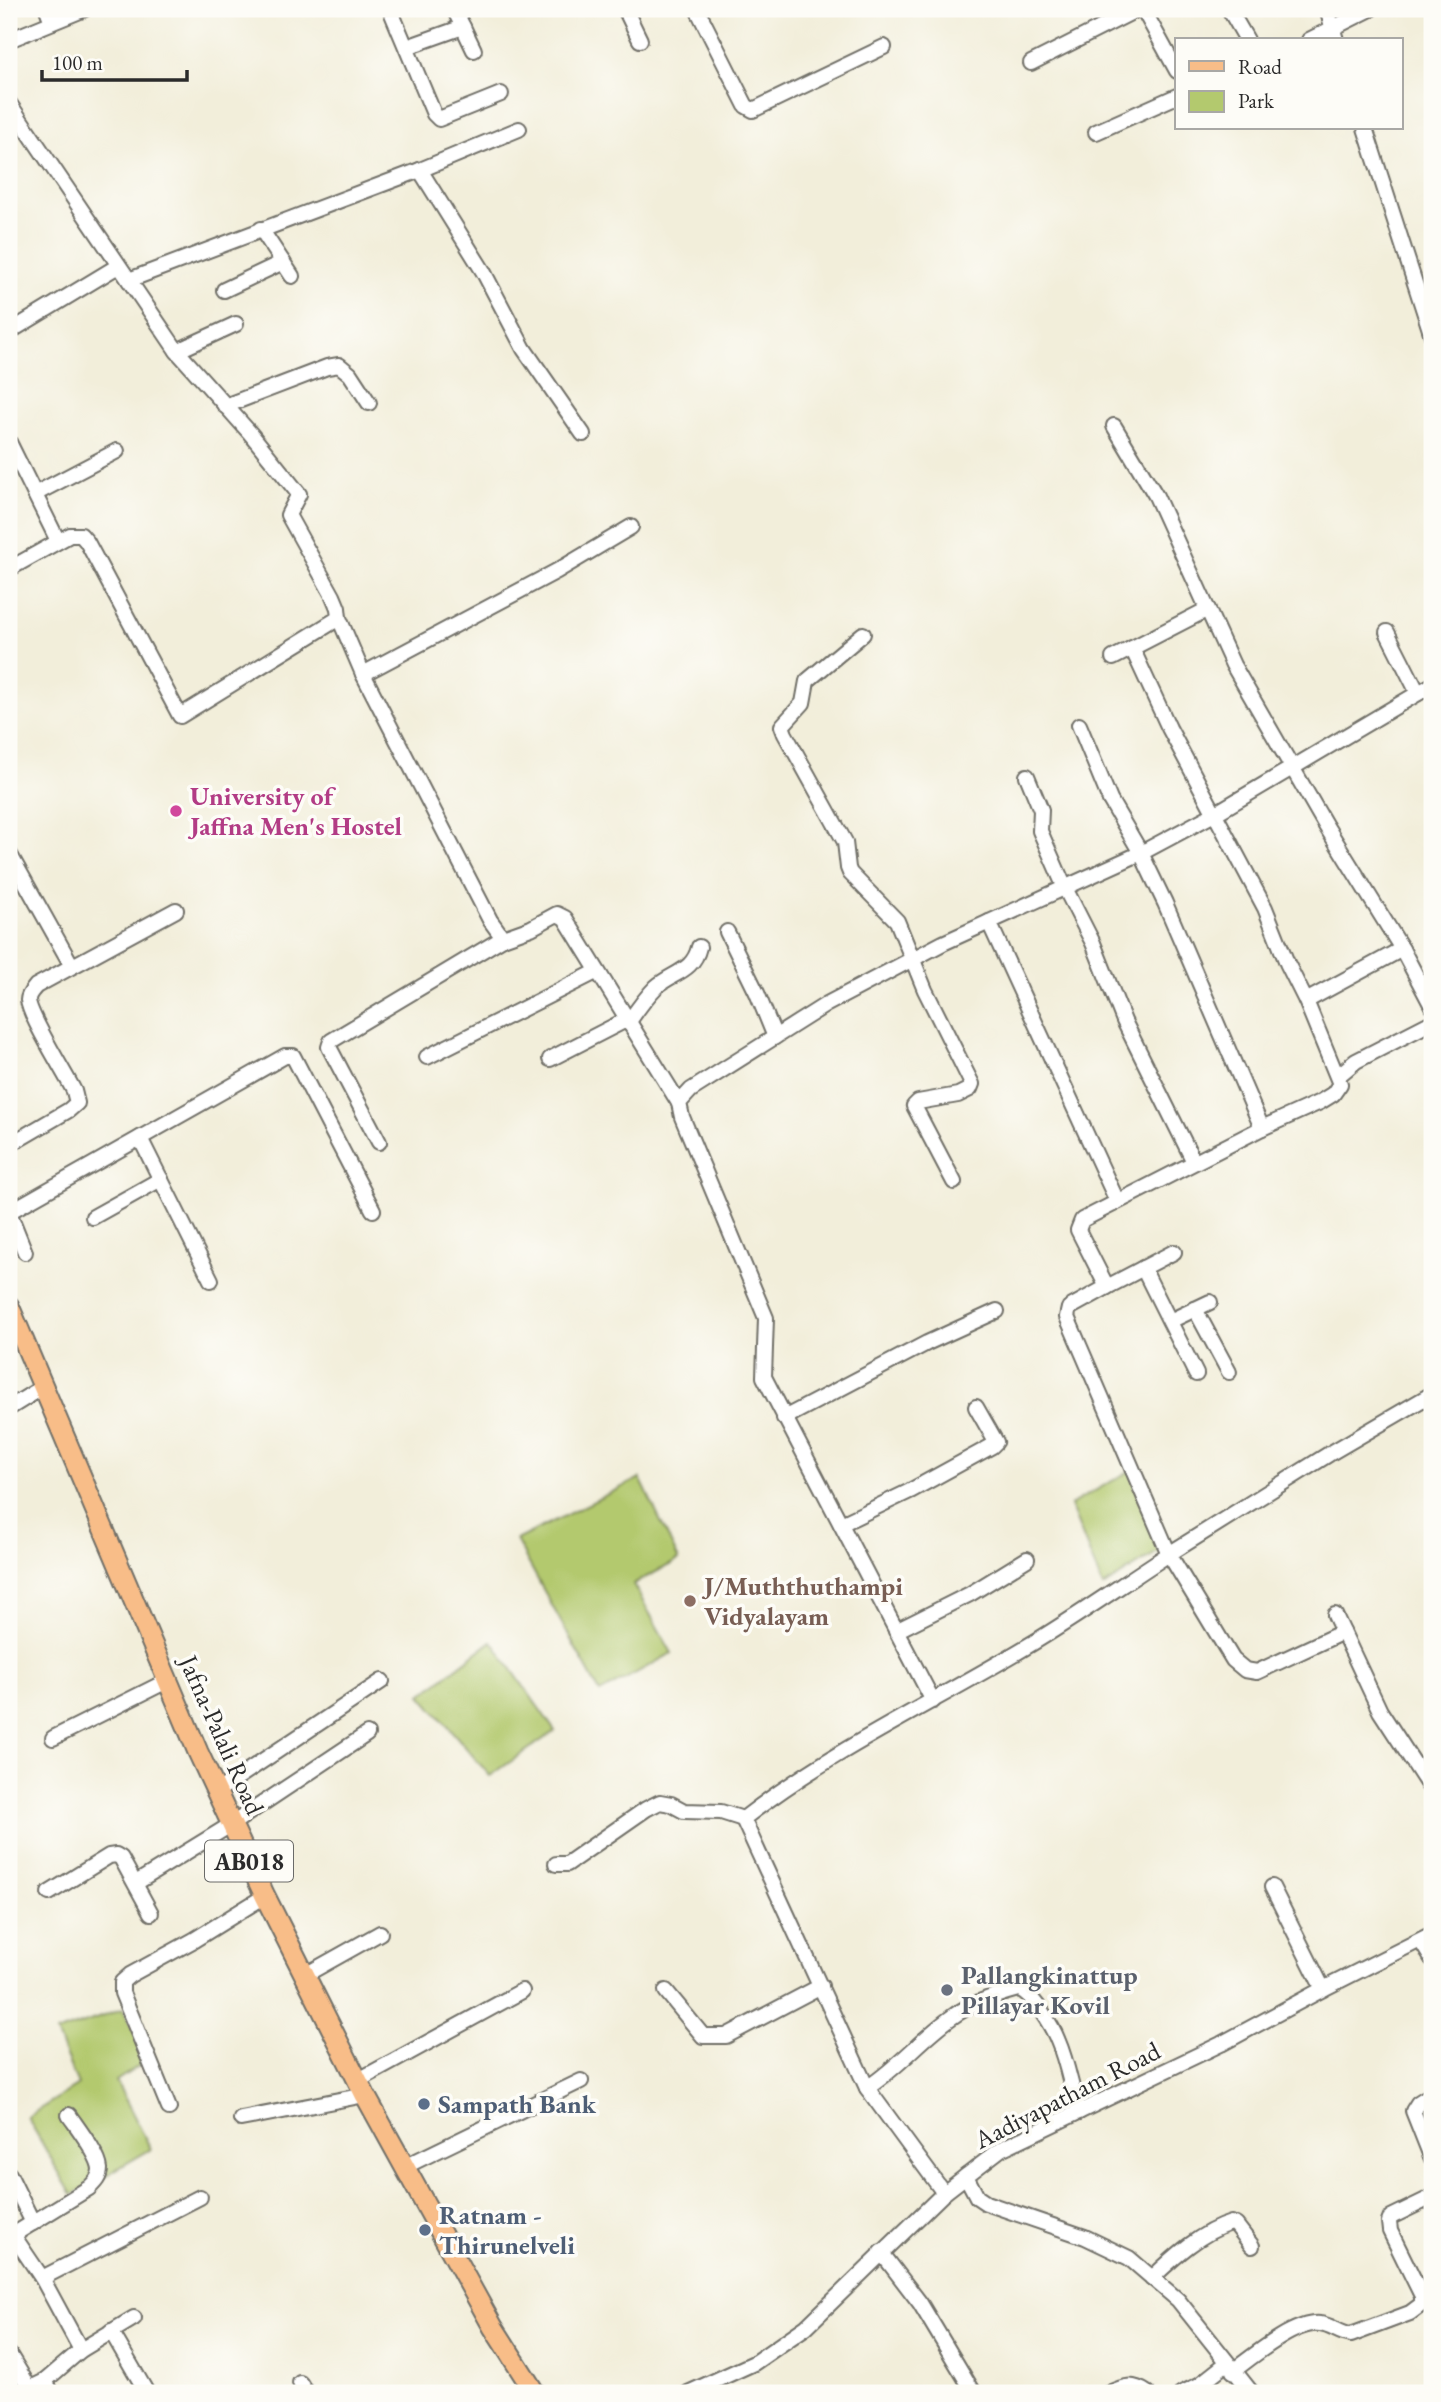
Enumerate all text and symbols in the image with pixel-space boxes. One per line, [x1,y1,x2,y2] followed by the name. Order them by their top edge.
[42,38,187,82] scale bar
[1175,38,1402,130] legend
[52,49,103,76] text: 100 m
[1238,53,1282,80] text: Road
[1238,87,1275,114] text: Park
[187,779,402,843] place label: University of Jaffna Men's Hostel
[168,803,184,819] marker: University of Jaffna Men's Hostel
[701,1569,903,1633] place label: J/Muththuthampi Vidyalayam
[682,1593,698,1609] marker: J/Muththuthampi Vidyalayam
[171,1648,273,1821] street label: Jafna-Palali Road
[205,1840,293,1882] road number: AB018
[961,1958,1138,2022] place label: Pallangkinattup Pillayar Kovil
[939,1982,955,1998] marker: Pallangkinattup Pillayar Kovil
[967,2033,1167,2157] street label: Aadiyapatham Road
[438,2087,597,2121] place label: Sampath Bank
[416,2096,432,2112] marker: Sampath Bank
[439,2198,575,2262] place label: Ratnam - Thirunelveli
[417,2222,433,2238] marker: Ratnam - Thirunelveli

